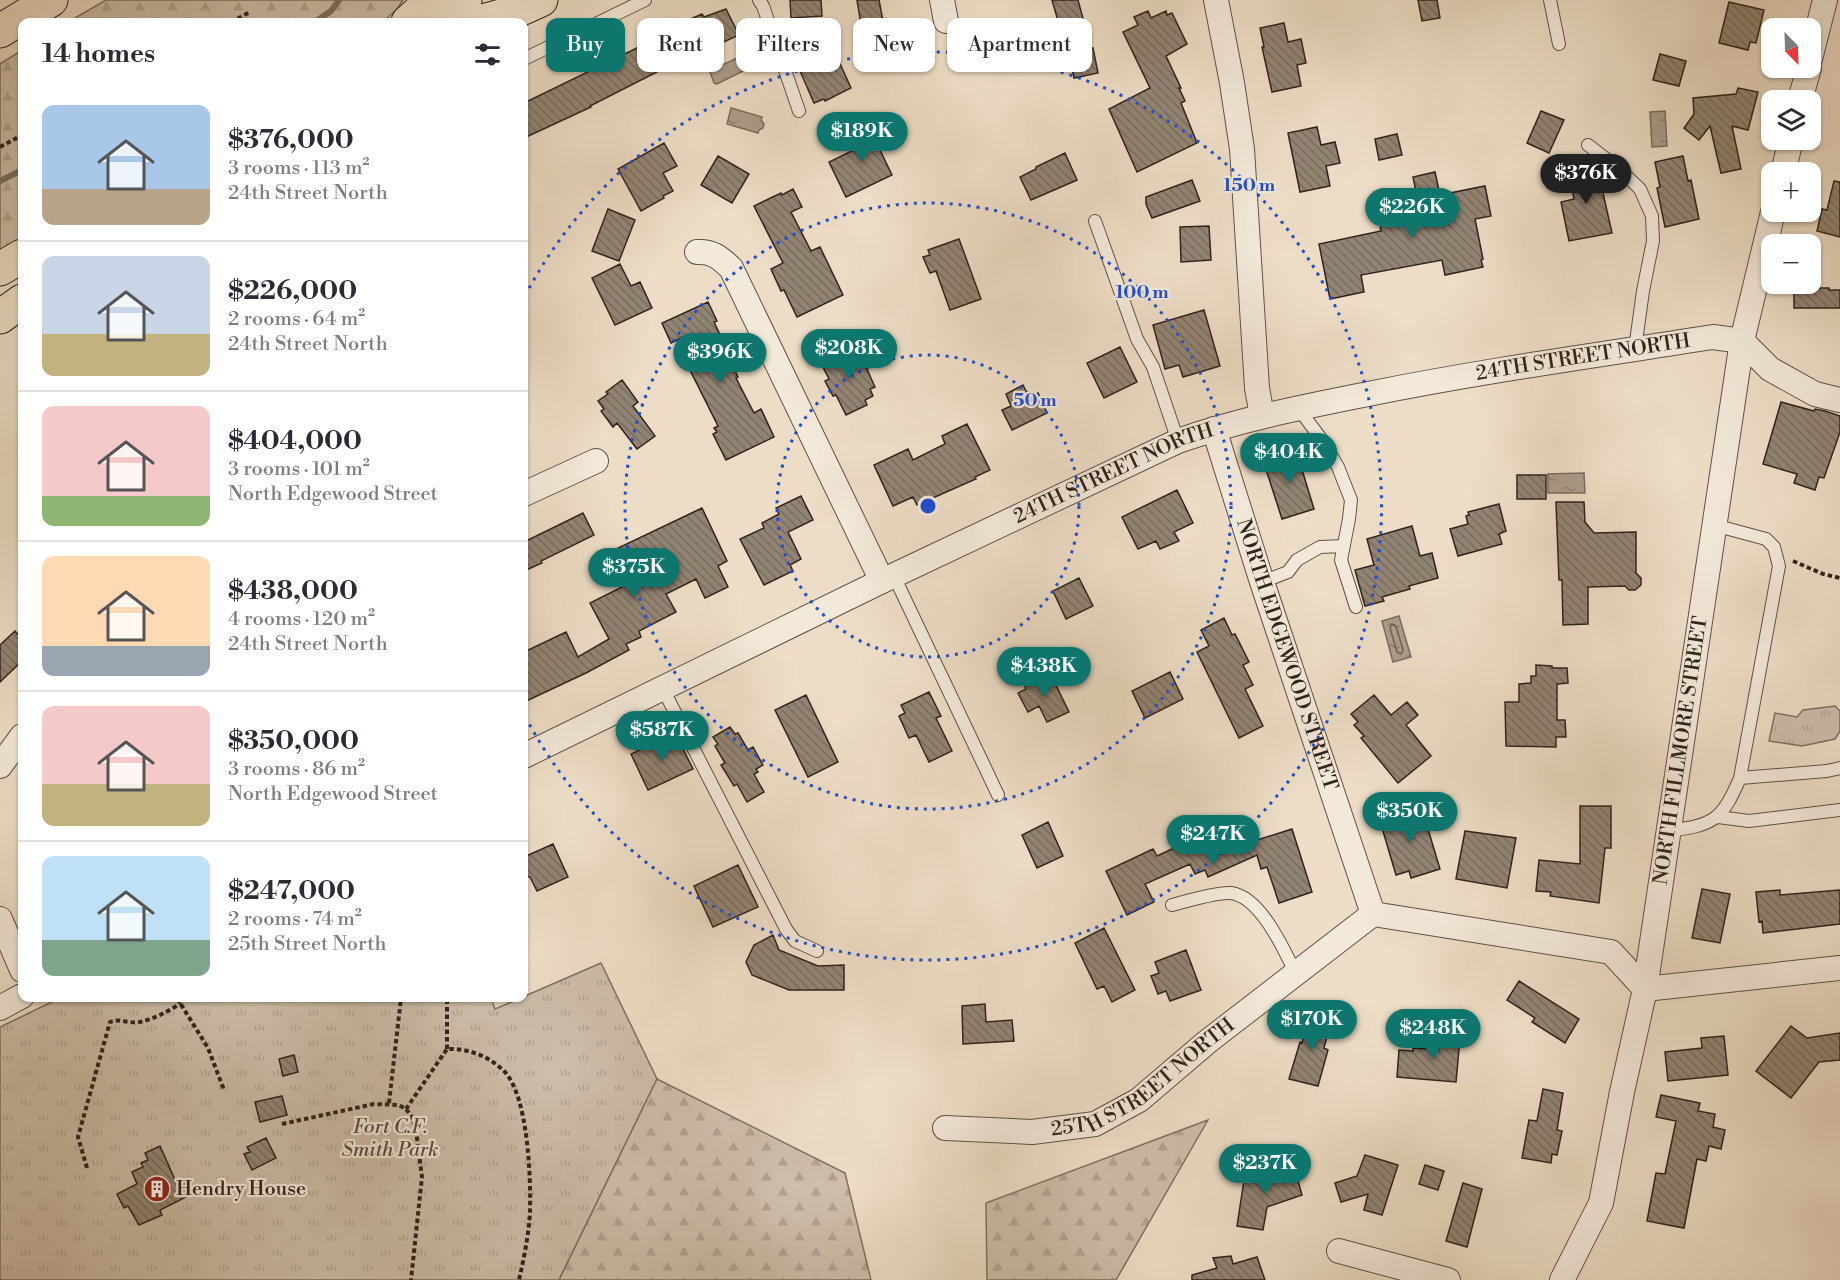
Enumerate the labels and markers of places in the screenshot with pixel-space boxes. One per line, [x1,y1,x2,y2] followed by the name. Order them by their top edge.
[820,112,904,163] pin: $189K
[1544,154,1628,205] pin: $376K
[1370,188,1454,239] pin: $226K
[807,329,891,380] pin: $208K
[678,333,762,384] pin: $396K
[1247,433,1331,484] pin: $404K
[918,496,938,516] centre of rings
[592,548,676,599] pin: $375K
[1002,647,1086,698] pin: $438K
[620,711,704,762] pin: $587K
[1368,792,1452,843] pin: $350K
[1171,815,1255,866] pin: $247K
[1270,1000,1354,1051] pin: $170K
[1391,1009,1475,1060] pin: $248K
[1223,1144,1307,1195] pin: $237K
[142,1174,172,1204] building icon: Hendry House
[176,1177,306,1202] place label: Hendry House

